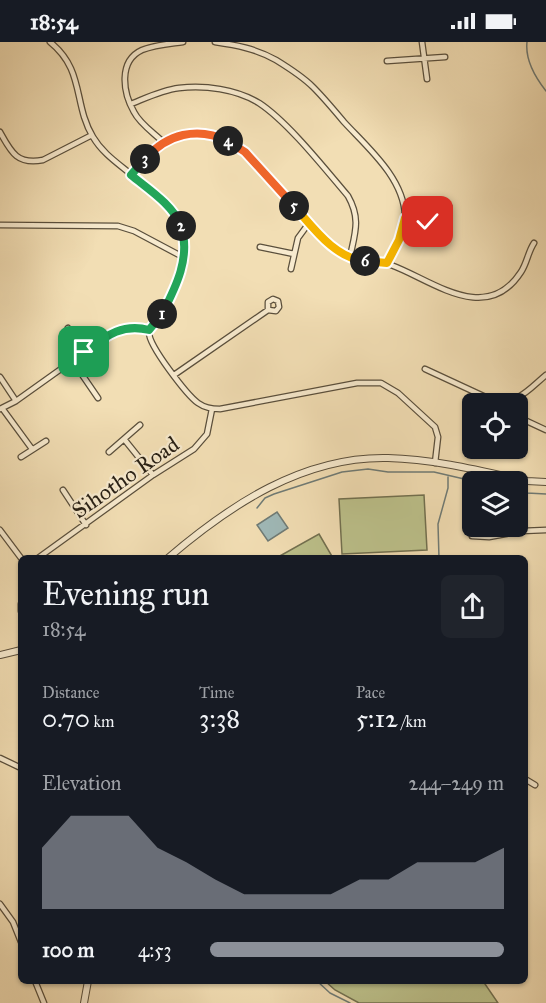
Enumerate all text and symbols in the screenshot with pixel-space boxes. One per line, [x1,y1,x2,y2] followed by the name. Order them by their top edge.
[30,8,78,35] text: 18:54
[213,126,243,156] pin: 4
[224,131,232,150] text: 4
[130,144,160,174] pin: 3
[142,149,148,168] text: 3
[279,191,309,221] pin: 5
[290,196,298,215] text: 5
[402,196,453,247] pin
[411,205,444,238] icon: check
[166,211,196,241] pin: 2
[177,216,185,235] text: 2
[350,246,380,276] pin: 6
[361,251,369,270] text: 6
[147,299,177,329] pin: 1
[159,304,165,323] text: 1
[58,326,109,377] pin
[67,335,100,368] icon: arrive
[462,393,528,537] map controls
[462,393,528,459] button: locate
[66,431,184,524] street label: Sihotho Road
[462,471,528,537] button: layers
[42,574,209,614] text: Evening run
[441,575,504,638] button: share
[42,617,86,641] text: 18:54
[42,683,99,702] text: Distance
[199,683,234,702] text: Time
[356,683,385,702] text: Pace
[42,702,90,734] text: 0.70
[199,702,240,734] text: 3:38
[356,702,398,734] text: 5:12
[90,712,114,731] text: km
[398,712,426,731] text: /km
[42,771,121,795] text: Elevation
[409,771,504,795] text: 244–249 m
[42,938,94,962] text: 100 m
[138,938,171,962] text: 4:53

